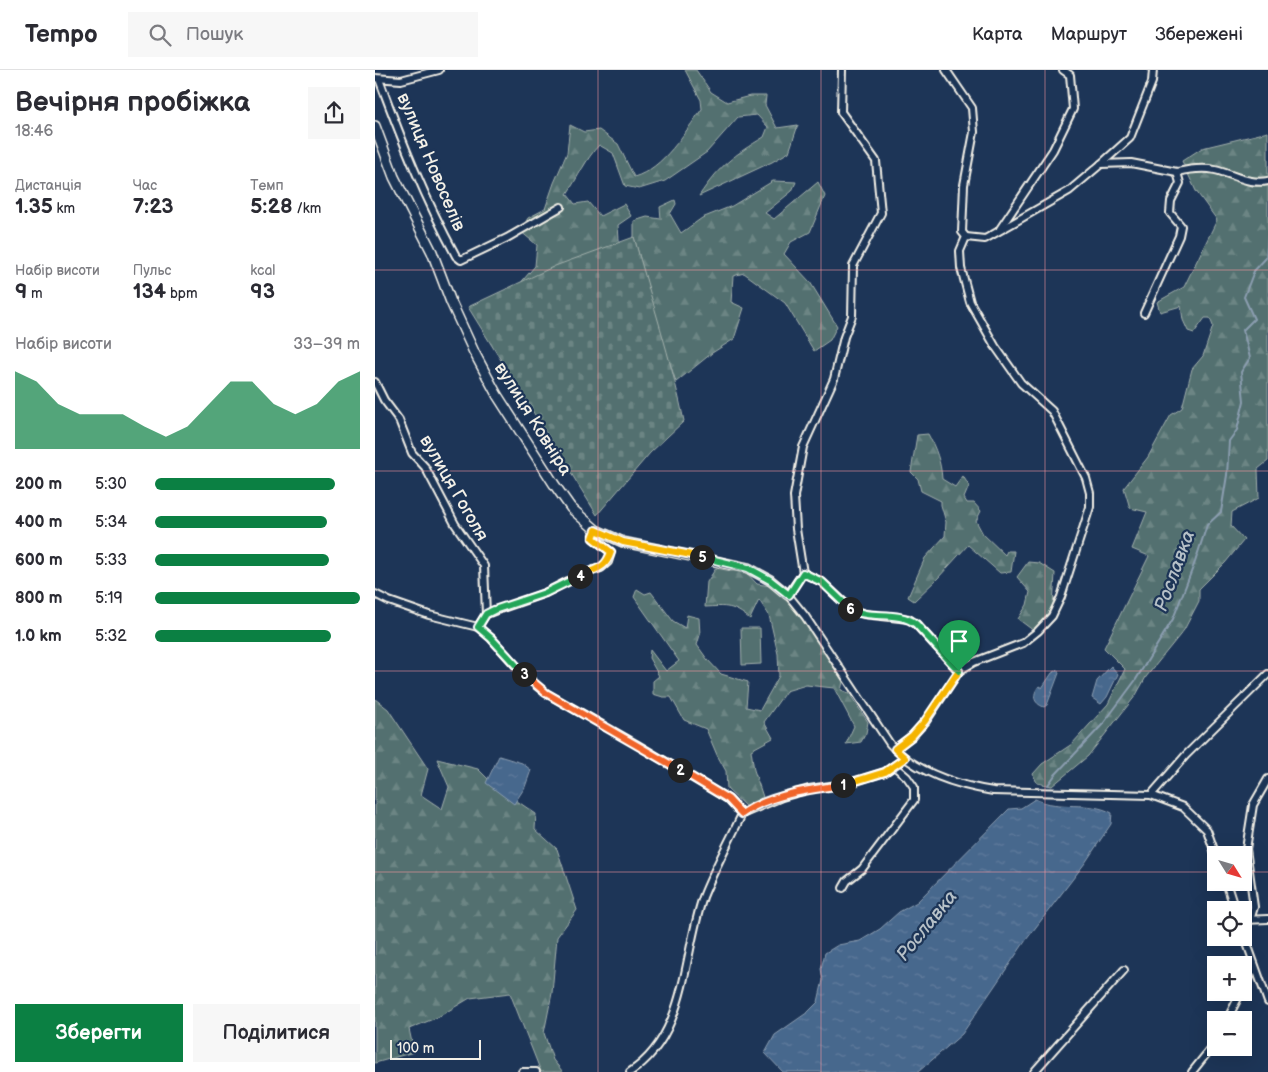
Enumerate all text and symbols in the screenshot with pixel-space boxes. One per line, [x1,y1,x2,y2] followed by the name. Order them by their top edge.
[128,12,478,57] search box
[25,20,98,49] text: Tempo
[146,21,174,49] icon: search
[186,23,243,46] text: Пошук
[972,24,1023,45] text: Карта
[1051,24,1127,45] text: Маршрут
[1155,24,1243,45] text: Збережені
[15,86,250,119] text: Вечірня пробіжка
[308,87,360,139] button: share
[392,90,470,235] street label: вулиця Новоселів
[15,122,53,141] text: 18:46
[15,177,82,194] text: Дистанція
[133,177,157,194] text: Час
[250,177,284,194] text: Темп
[15,194,53,219] text: 1.35
[133,194,174,219] text: 7:23
[250,194,293,219] text: 5:28
[53,200,75,217] text: km
[293,200,321,217] text: /km
[15,262,100,279] text: Набір висоти
[133,262,171,279] text: Пульс
[250,262,275,279] text: kcal
[15,279,27,304] text: 9
[133,279,166,304] text: 134
[250,279,275,304] text: 93
[27,285,43,302] text: m
[166,285,198,302] text: bpm
[15,335,112,354] text: Набір висоти
[293,335,360,354] text: 33–39 m
[490,359,576,480] street label: вулиця Ковніра
[415,431,493,545] street label: вулиця Гоголя
[15,475,62,494] text: 200 m
[95,475,127,494] text: 5:30
[15,513,62,532] text: 400 m
[95,513,127,532] text: 5:34
[1150,527,1200,615] water label: Рославка
[689,544,715,570] pin: 5
[698,549,707,566] text: 5
[15,551,63,570] text: 600 m
[95,551,127,570] text: 5:33
[567,564,593,588] pin: 4
[576,568,585,585] text: 4
[15,589,63,608] text: 800 m
[95,589,123,608] text: 5:19
[837,596,863,622] pin: 6
[846,601,855,618] text: 6
[938,620,980,671] pin
[15,627,62,646] text: 1.0 km
[95,627,127,646] text: 5:32
[945,627,973,655] icon: arrive
[511,662,537,686] pin: 3
[520,666,529,683] text: 3
[667,758,693,782] pin: 2
[676,762,685,779] text: 2
[831,772,855,798] pin: 1
[841,777,846,794] text: 1
[1207,846,1253,891] north arrow
[1207,846,1252,1056] map controls
[891,886,963,966] water label: Рославка
[1207,901,1252,946] button: locate
[1207,956,1252,1001] button: +
[15,1004,183,1062] button: Зберегти
[193,1004,360,1062] button: Поділитися
[1207,1011,1252,1056] button: −
[390,1037,481,1060] scale bar
[397,1040,434,1057] text: 100 m

